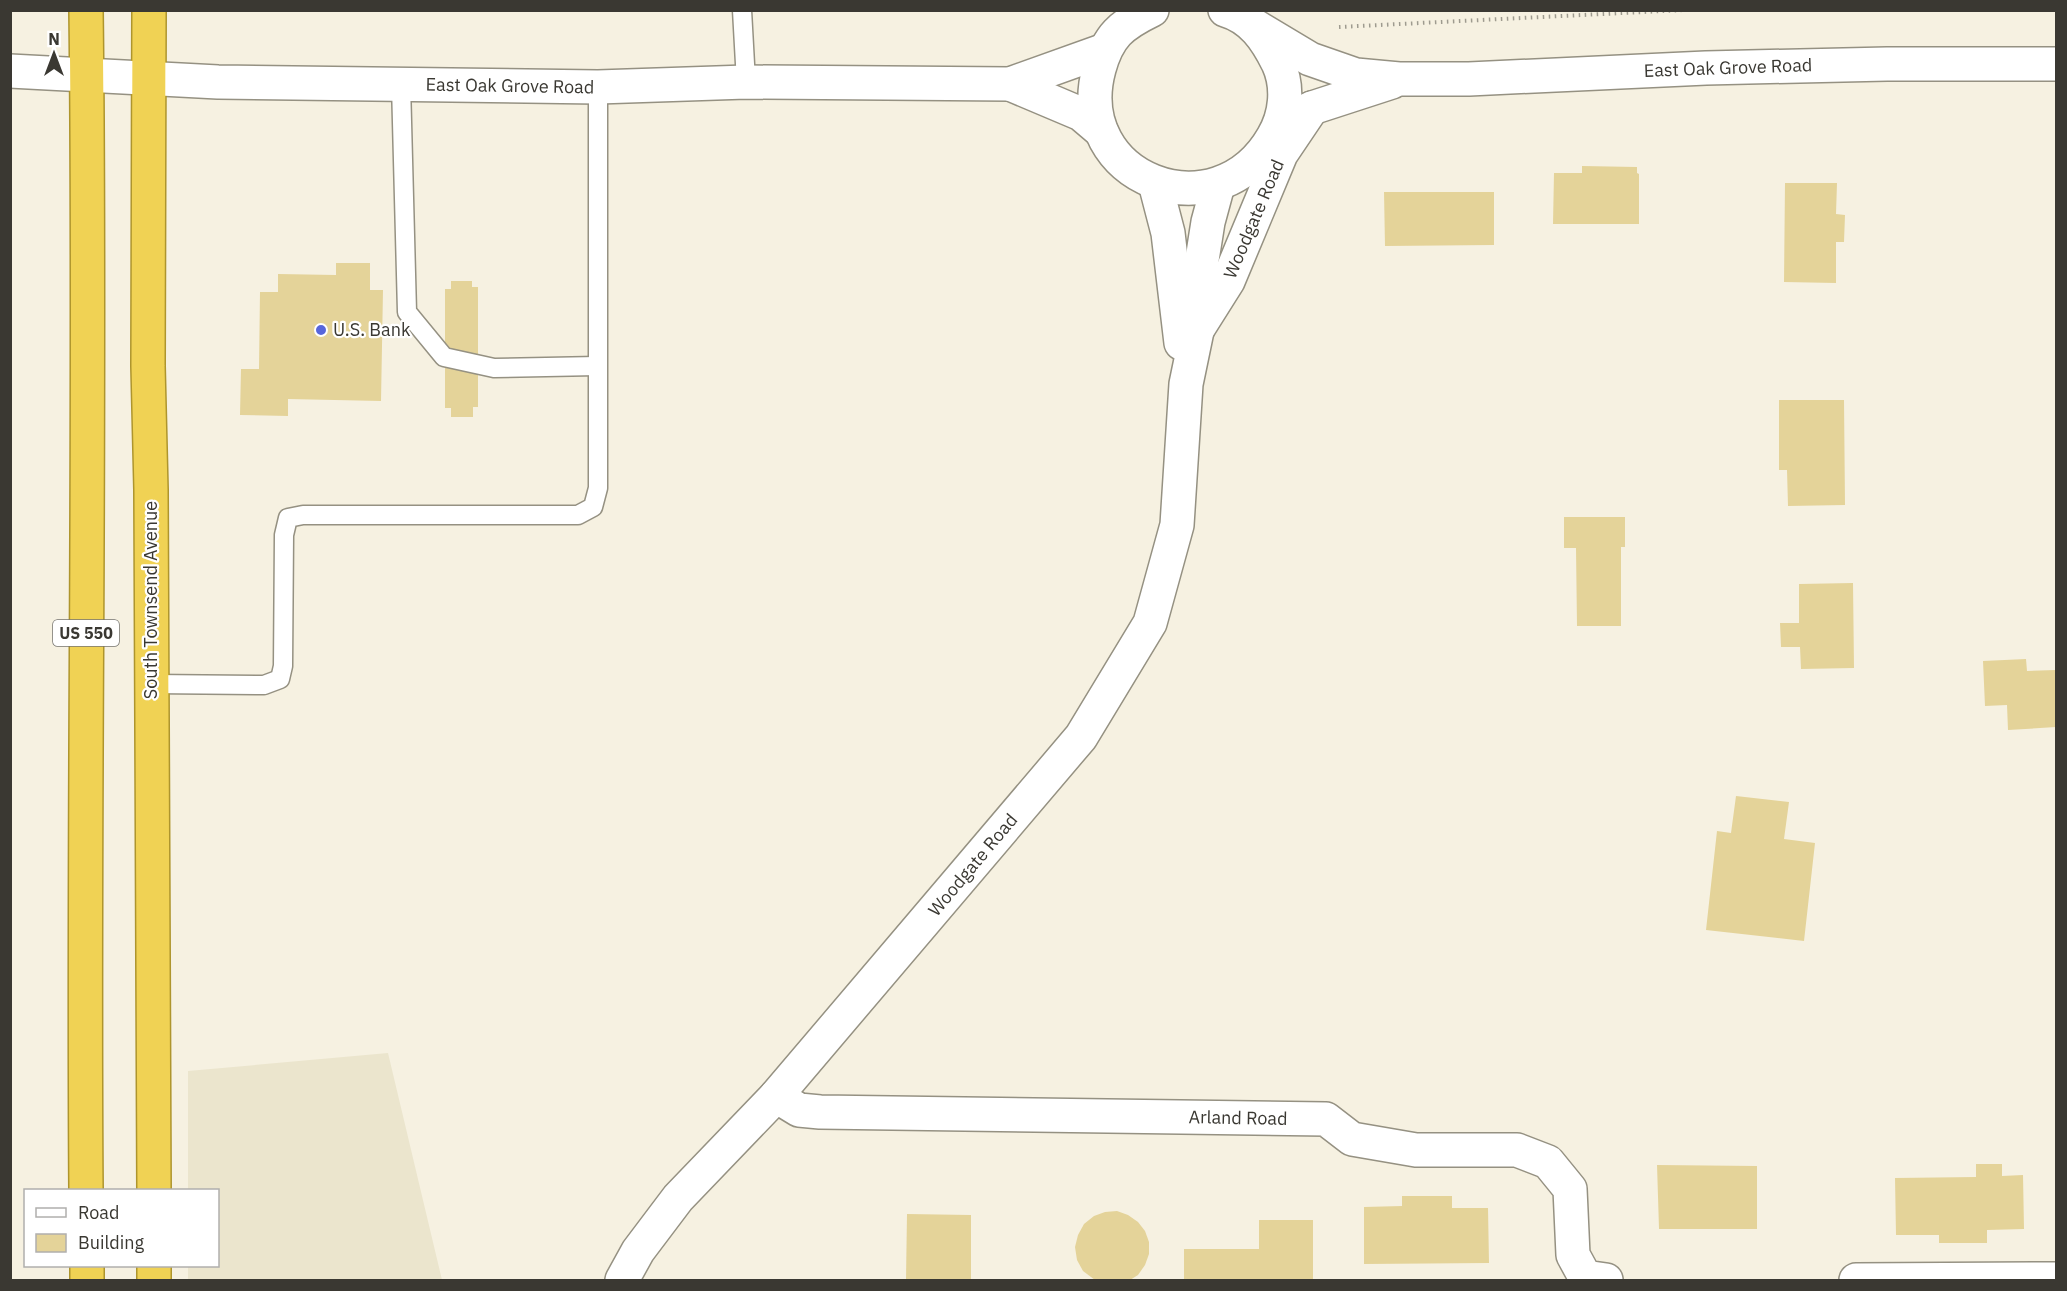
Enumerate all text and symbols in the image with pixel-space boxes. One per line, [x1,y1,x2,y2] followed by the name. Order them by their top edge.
[24,24,84,84] north arrow
[48,29,60,49] text: N
[1643,53,1813,82] street label: East Oak Grove Road
[426,73,594,98] street label: East Oak Grove Road
[1218,156,1289,282] street label: Woodgate Road
[333,318,411,341] place label: U.S. Bank
[314,323,328,337] marker: U.S. Bank
[139,501,162,699] street label: South Townsend Avenue
[53,620,119,646] road number: US 550
[923,809,1022,921] street label: Woodgate Road
[1188,1105,1288,1130] street label: Arland Road
[24,1189,219,1267] legend
[78,1201,119,1224] text: Road
[78,1231,145,1254] text: Building

